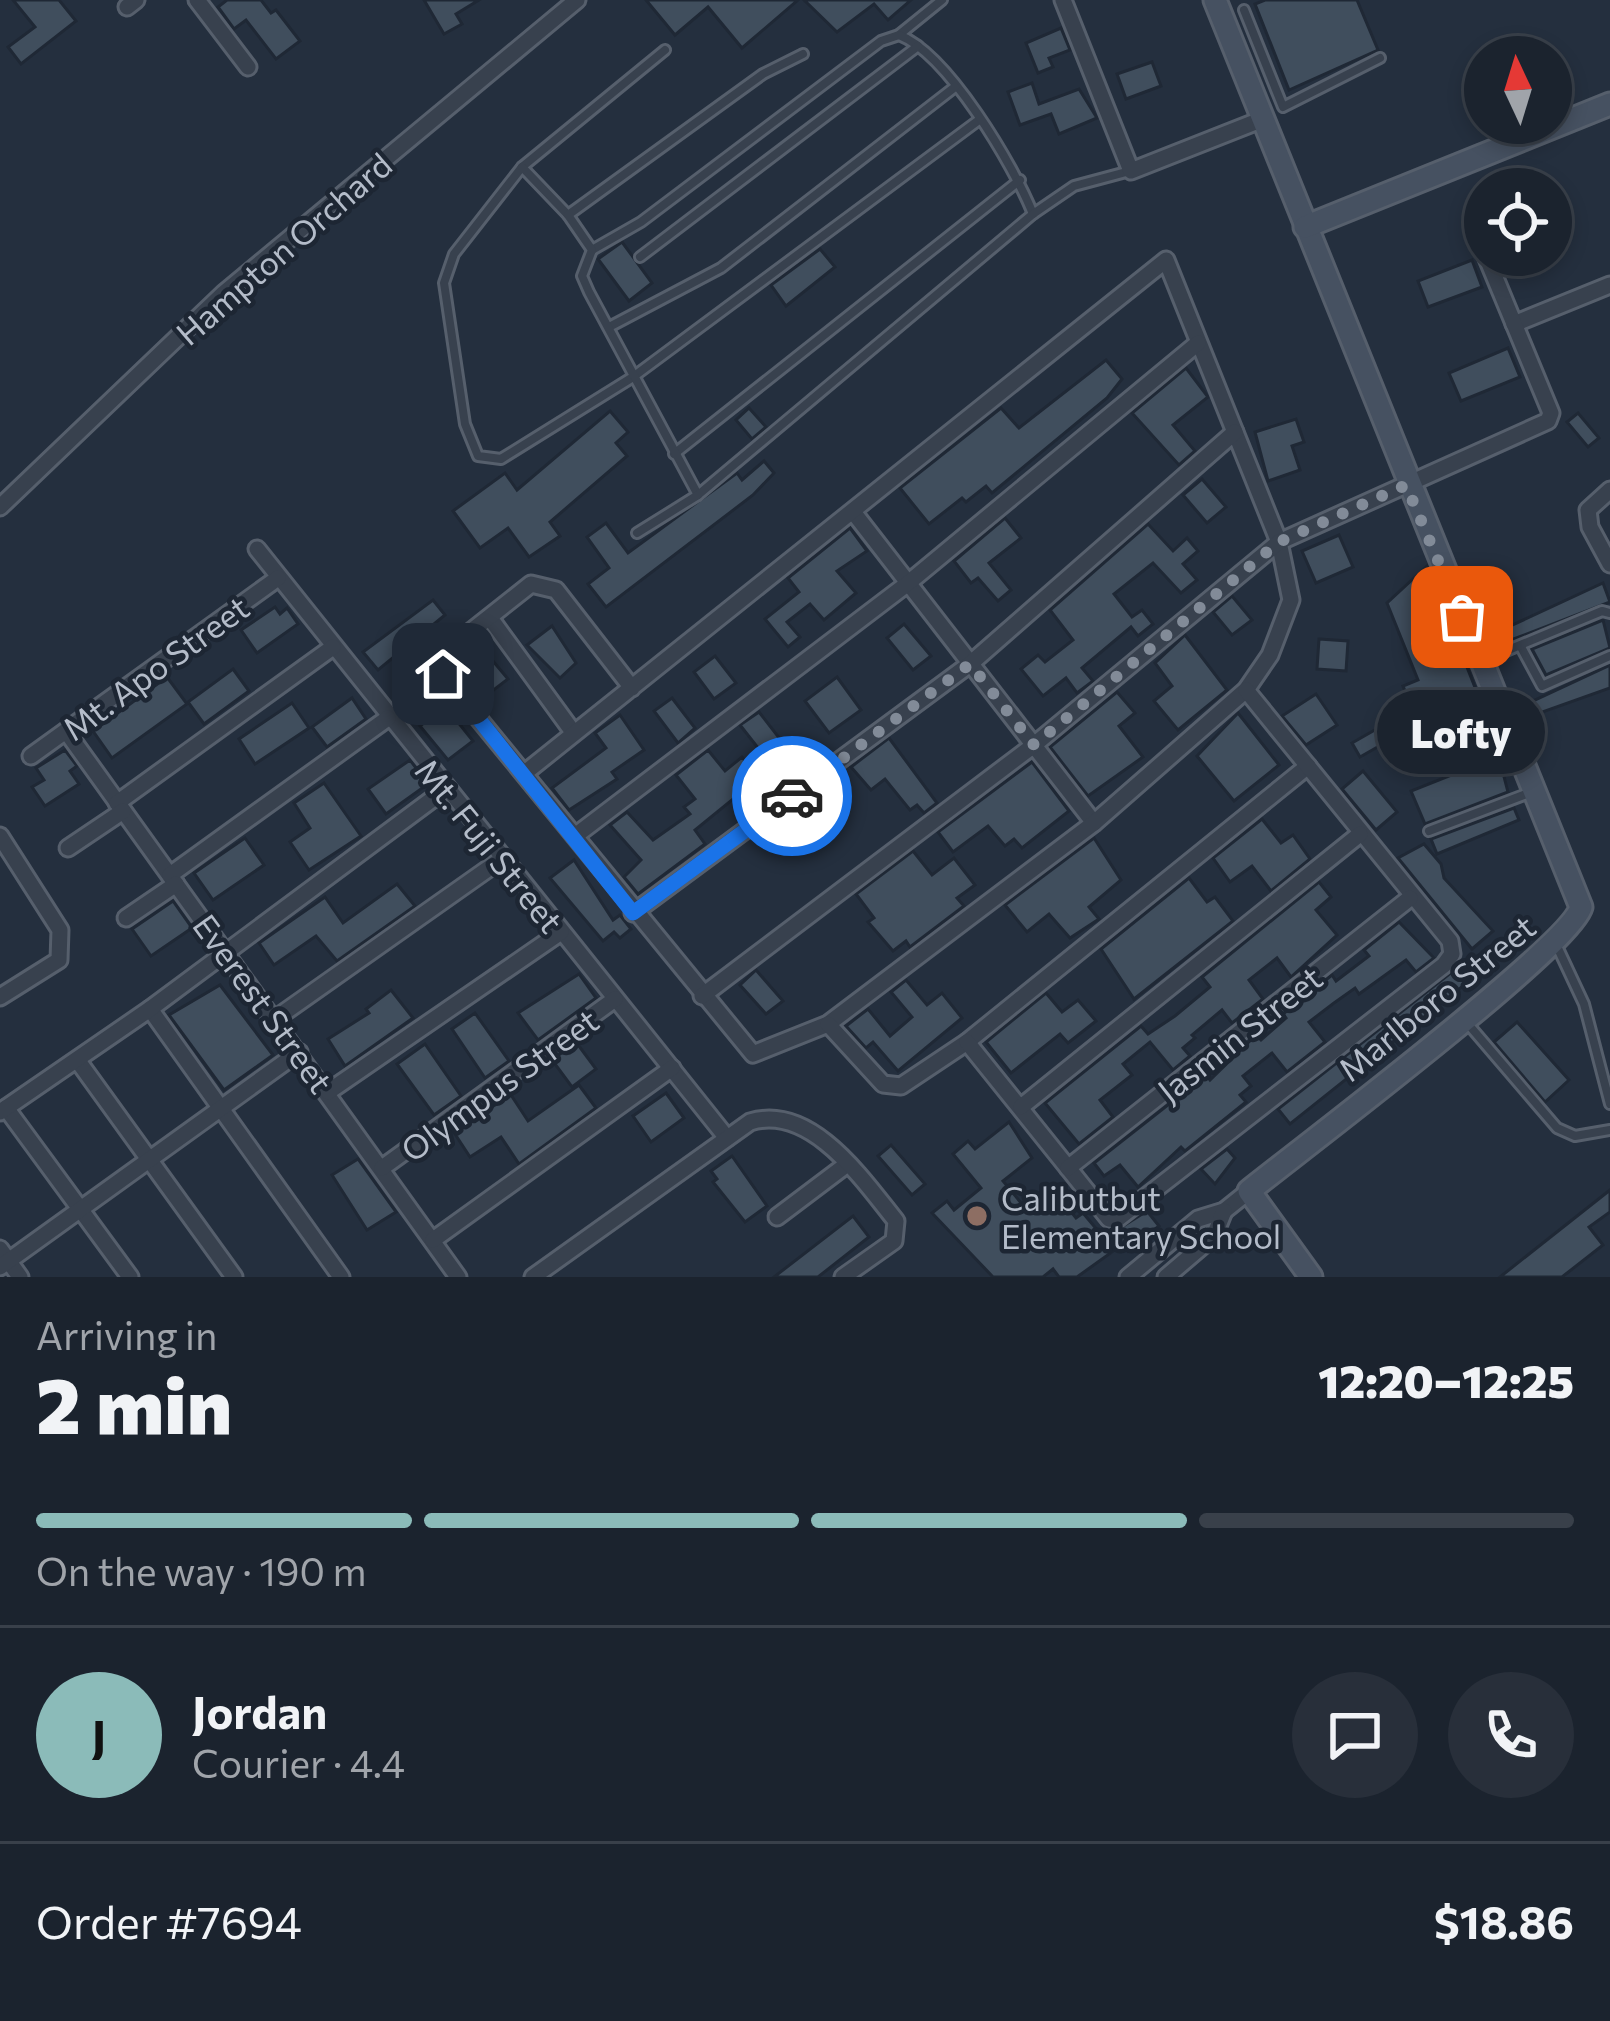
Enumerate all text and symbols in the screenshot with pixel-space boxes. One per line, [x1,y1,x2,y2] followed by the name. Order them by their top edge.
[1464,36,1572,144] north arrow
[1464,36,1572,276] map controls
[167,143,399,353] street label: Hampton Orchard
[1464,168,1572,276] button: locate
[1411,566,1513,668] pin
[1429,584,1495,650] icon: bag
[54,586,256,748] street label: Mt. Apo Street
[392,623,494,725] pin
[410,641,476,707] icon: home
[1378,689,1546,773] callout: Lofty
[1410,708,1512,756] text: Lofty
[732,736,852,856] courier
[407,750,573,940] street label: Mt. Fuji Street
[759,763,825,829] icon: car
[1329,905,1543,1089] street label: Marlboro Street
[185,906,343,1100] street label: Everest Street
[1149,956,1329,1110] street label: Jasmin Street
[392,999,606,1169] street label: Olympus Street
[1001,1177,1281,1256] place label: Calibutbut Elementary School
[964,1203,990,1229] marker: Calibutbut Elementary School
[36,1310,217,1358] text: Arriving in
[1318,1352,1574,1407] text: 12:20–12:25
[36,1355,232,1450] text: 2 min
[36,1546,366,1594] text: On the way · 190 m
[1292,1672,1418,1798] button: chat
[1448,1672,1574,1798] button: phone
[192,1683,327,1738] text: Jordan
[92,1707,106,1762] text: J
[192,1738,405,1786] text: Courier · 4.4
[36,1893,302,1948] text: Order #7694
[1434,1893,1574,1948] text: $18.86

